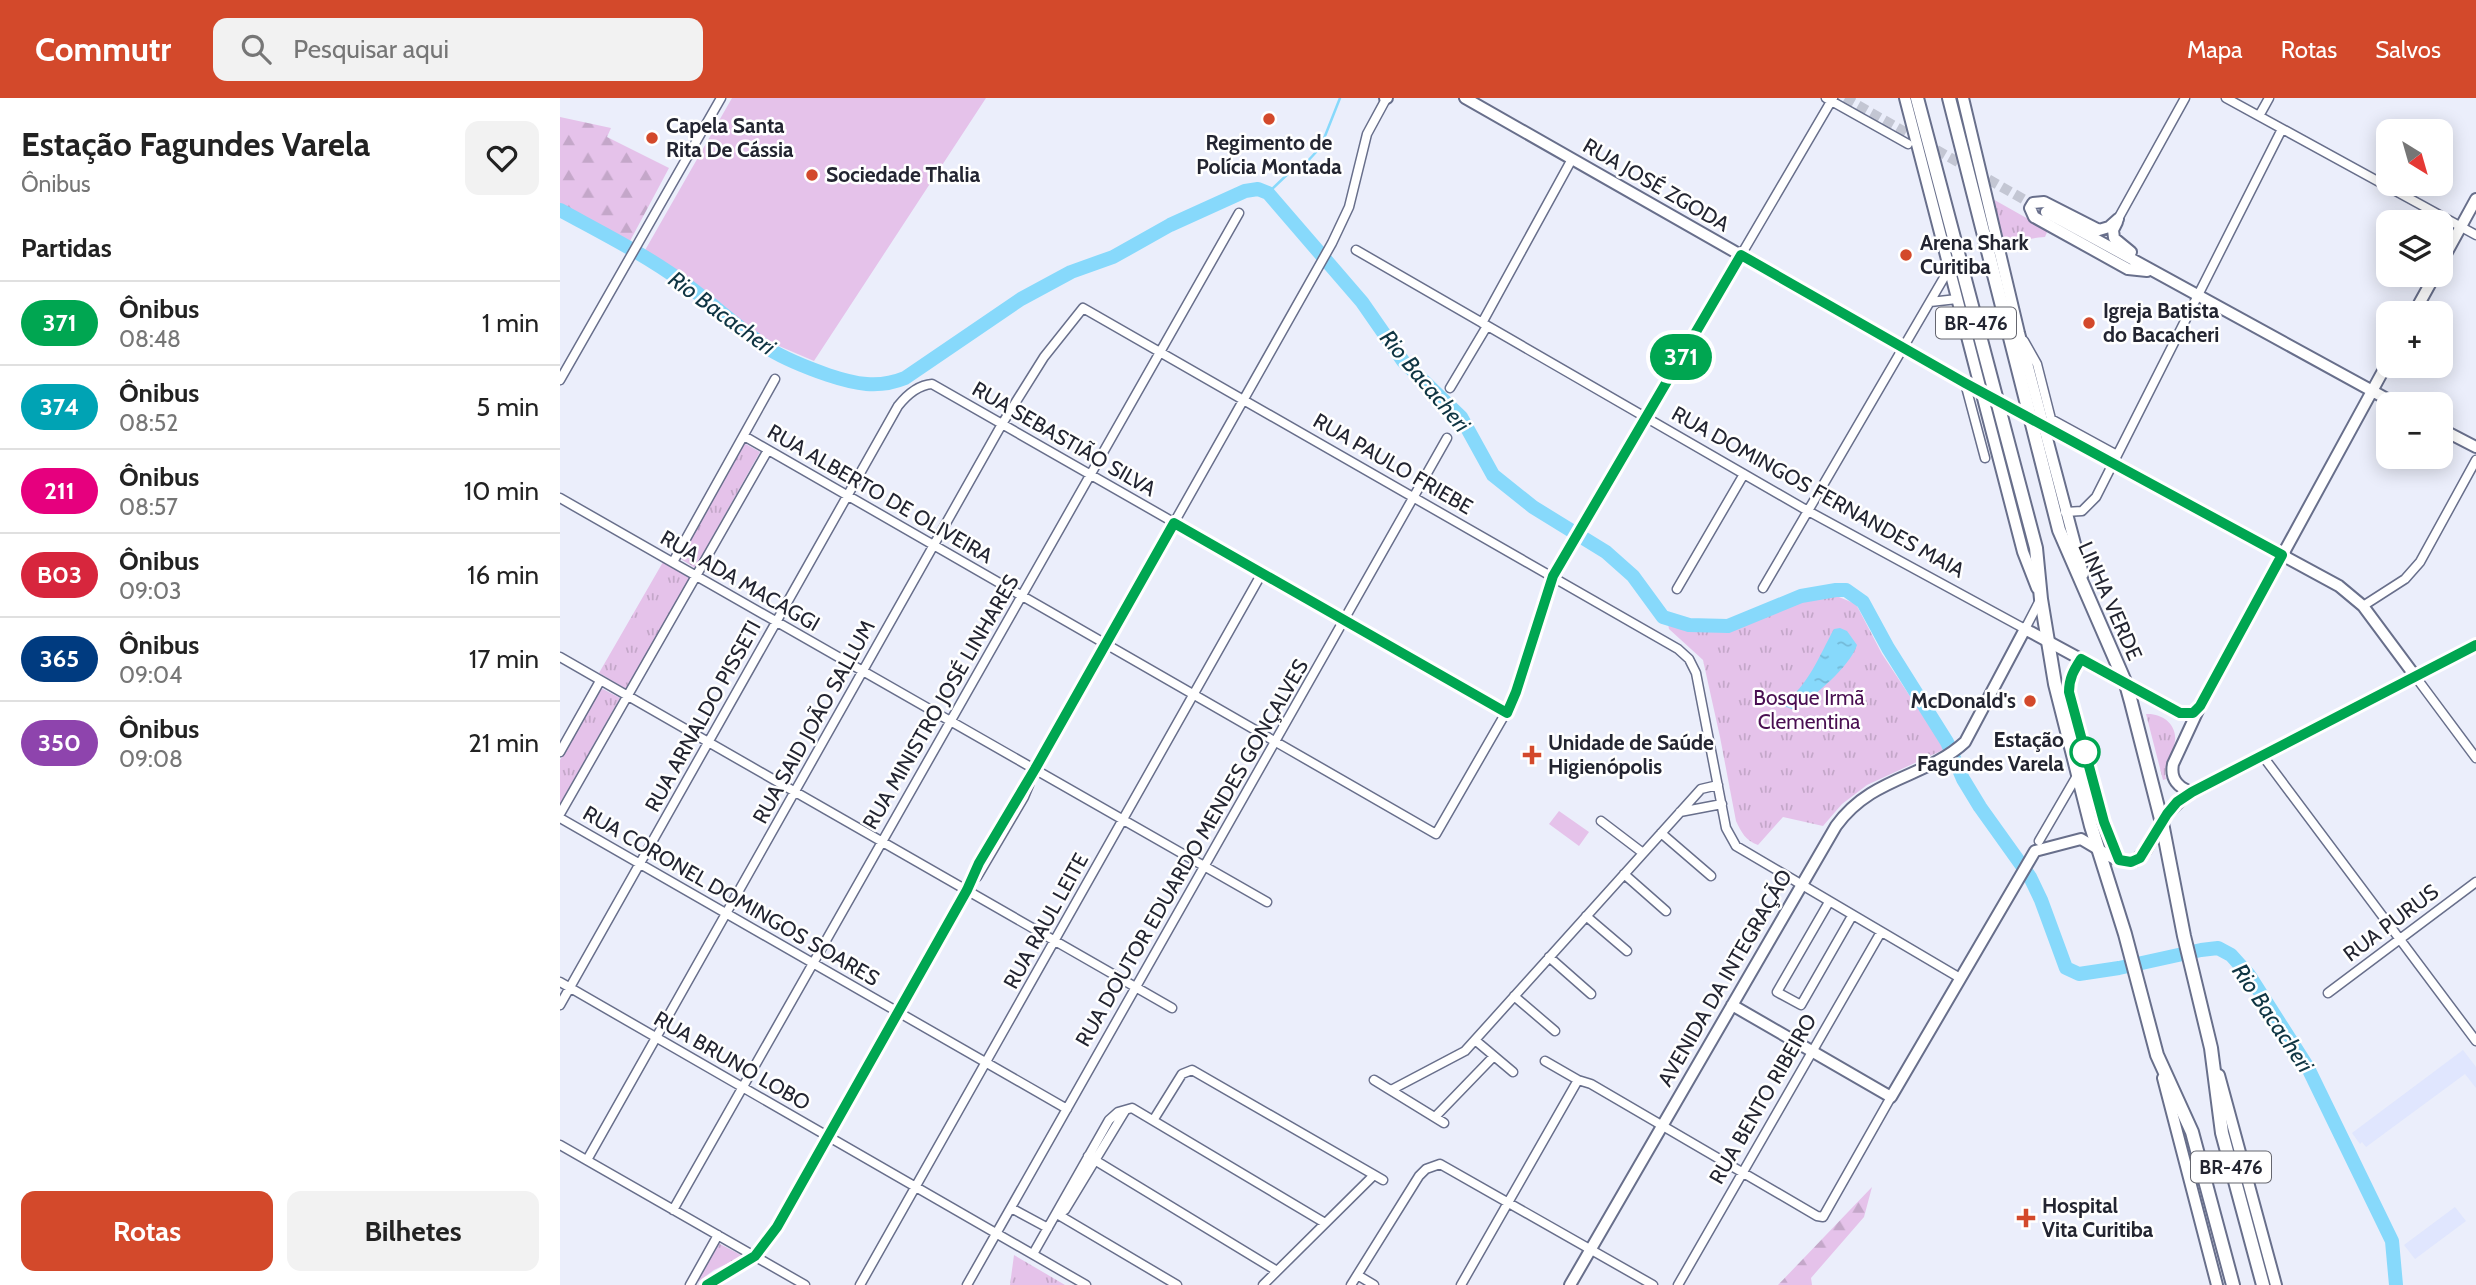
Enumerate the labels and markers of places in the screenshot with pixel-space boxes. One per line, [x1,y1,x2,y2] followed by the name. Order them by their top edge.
[1261,111,1277,127] marker: Regimento de Polícia Montada
[666,113,794,162] place label: Capela Santa Rita De Cássia
[644,130,660,146] marker: Capela Santa Rita De Cássia
[1196,130,1342,179] place label: Regimento de Polícia Montada
[826,162,981,187] place label: Sociedade Thalia
[804,167,820,183] marker: Sociedade Thalia
[1920,230,2029,279] place label: Arena Shark Curitiba
[1898,247,1914,263] marker: Arena Shark Curitiba
[2103,298,2220,347] place label: Igreja Batista do Bacacheri
[2081,315,2097,331] marker: Igreja Batista do Bacacheri
[1910,688,2016,713] place label: McDonald's
[2022,693,2038,709] marker: McDonald's
[1917,727,2065,776] place label: Estação Fagundes Varela
[1548,730,1714,779] place label: Unidade de Saúde Higienópolis
[2070,737,2100,767] marker: Estação Fagundes Varela
[1522,745,1542,765] marker: Unidade de Saúde Higienópolis
[2042,1193,2154,1242] place label: Hospital Vita Curitiba
[2016,1208,2036,1228] marker: Hospital Vita Curitiba

